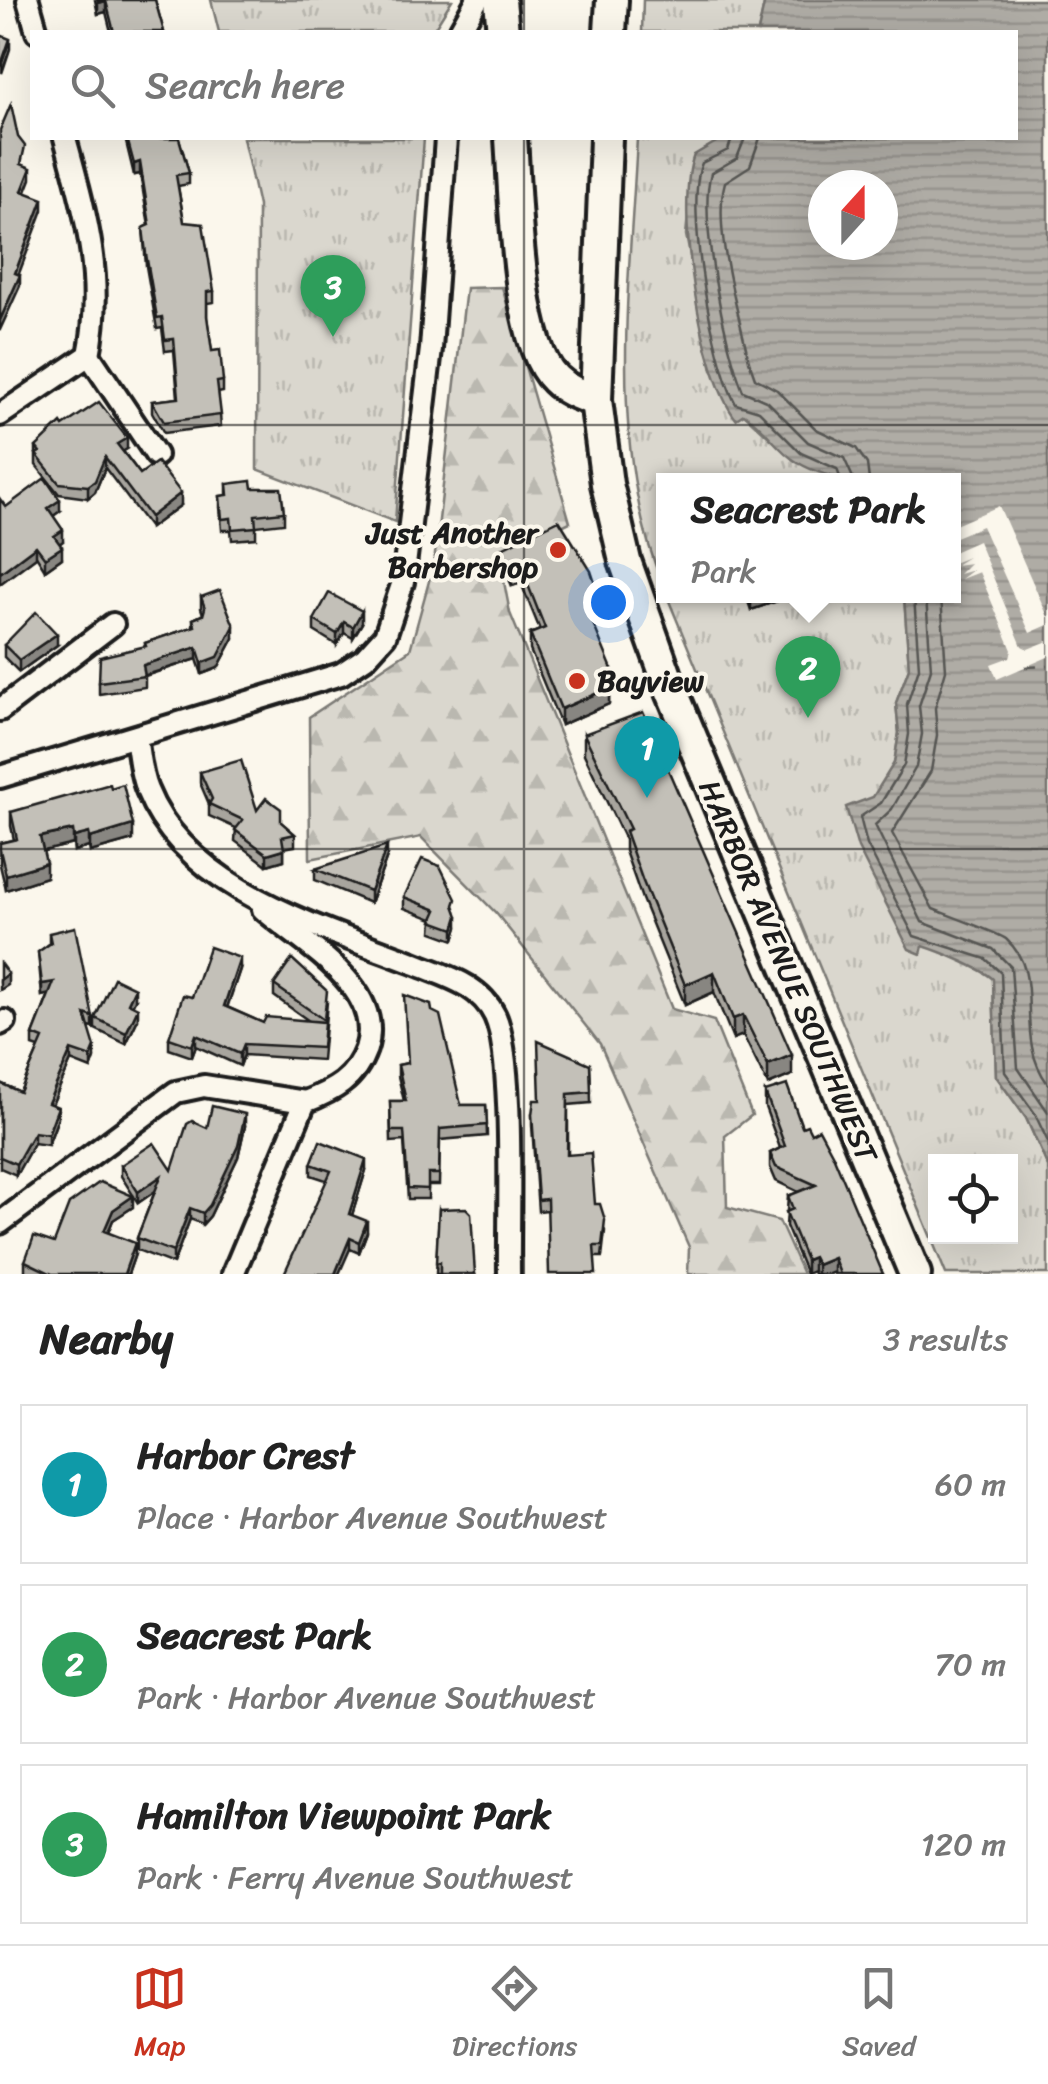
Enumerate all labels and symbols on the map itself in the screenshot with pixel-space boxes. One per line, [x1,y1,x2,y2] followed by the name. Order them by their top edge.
[808,170,898,260] north arrow
[300,255,366,337] pin: 3
[364,506,540,594] place label: Just Another Barbershop
[547,539,569,561] marker: Just Another Barbershop
[583,577,634,628] your location
[776,636,840,718] pin: 2
[597,654,704,708] place label: Bayview
[566,670,588,692] marker: Bayview
[614,716,680,798] pin: 1
[683,771,894,1173] street label: HARBOR AVENUE SOUTHWEST

